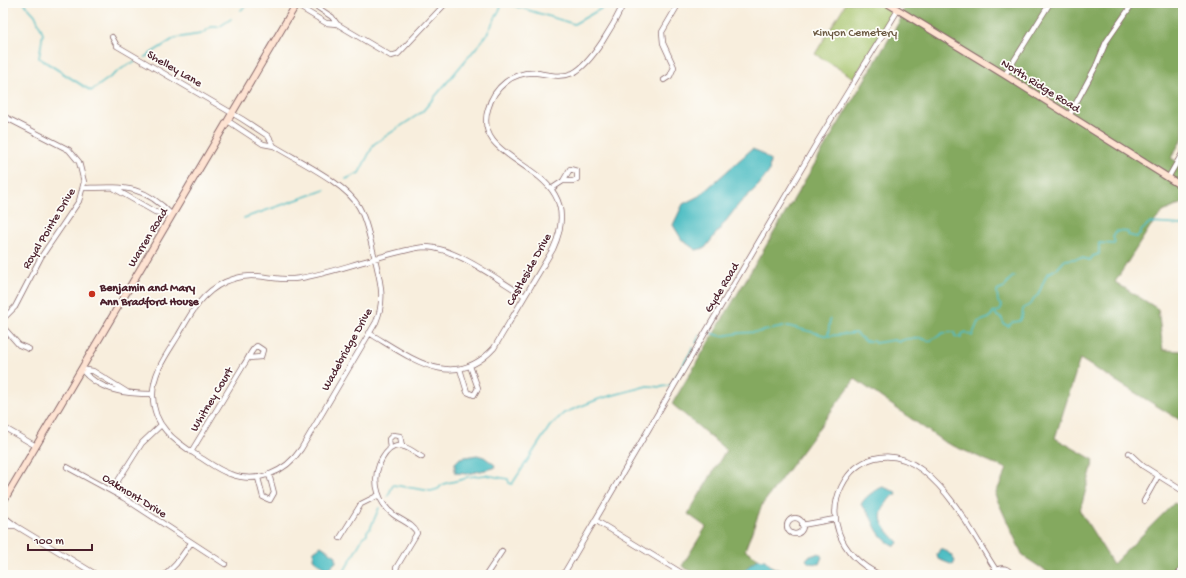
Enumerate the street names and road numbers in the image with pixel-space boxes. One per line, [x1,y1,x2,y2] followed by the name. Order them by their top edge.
[144,48,205,92] street label: Shelley Lane
[998,57,1083,117] street label: North Ridge Road
[20,185,80,272] street label: Royal Pointe Drive
[126,205,172,270] street label: Warren Road
[504,231,556,309] street label: Castleside Drive
[702,260,744,316] street label: Gyde Road
[319,306,377,394] street label: Wadebridge Drive
[188,365,238,435] street label: Whitney Court
[99,471,170,523] street label: Oakmont Drive

